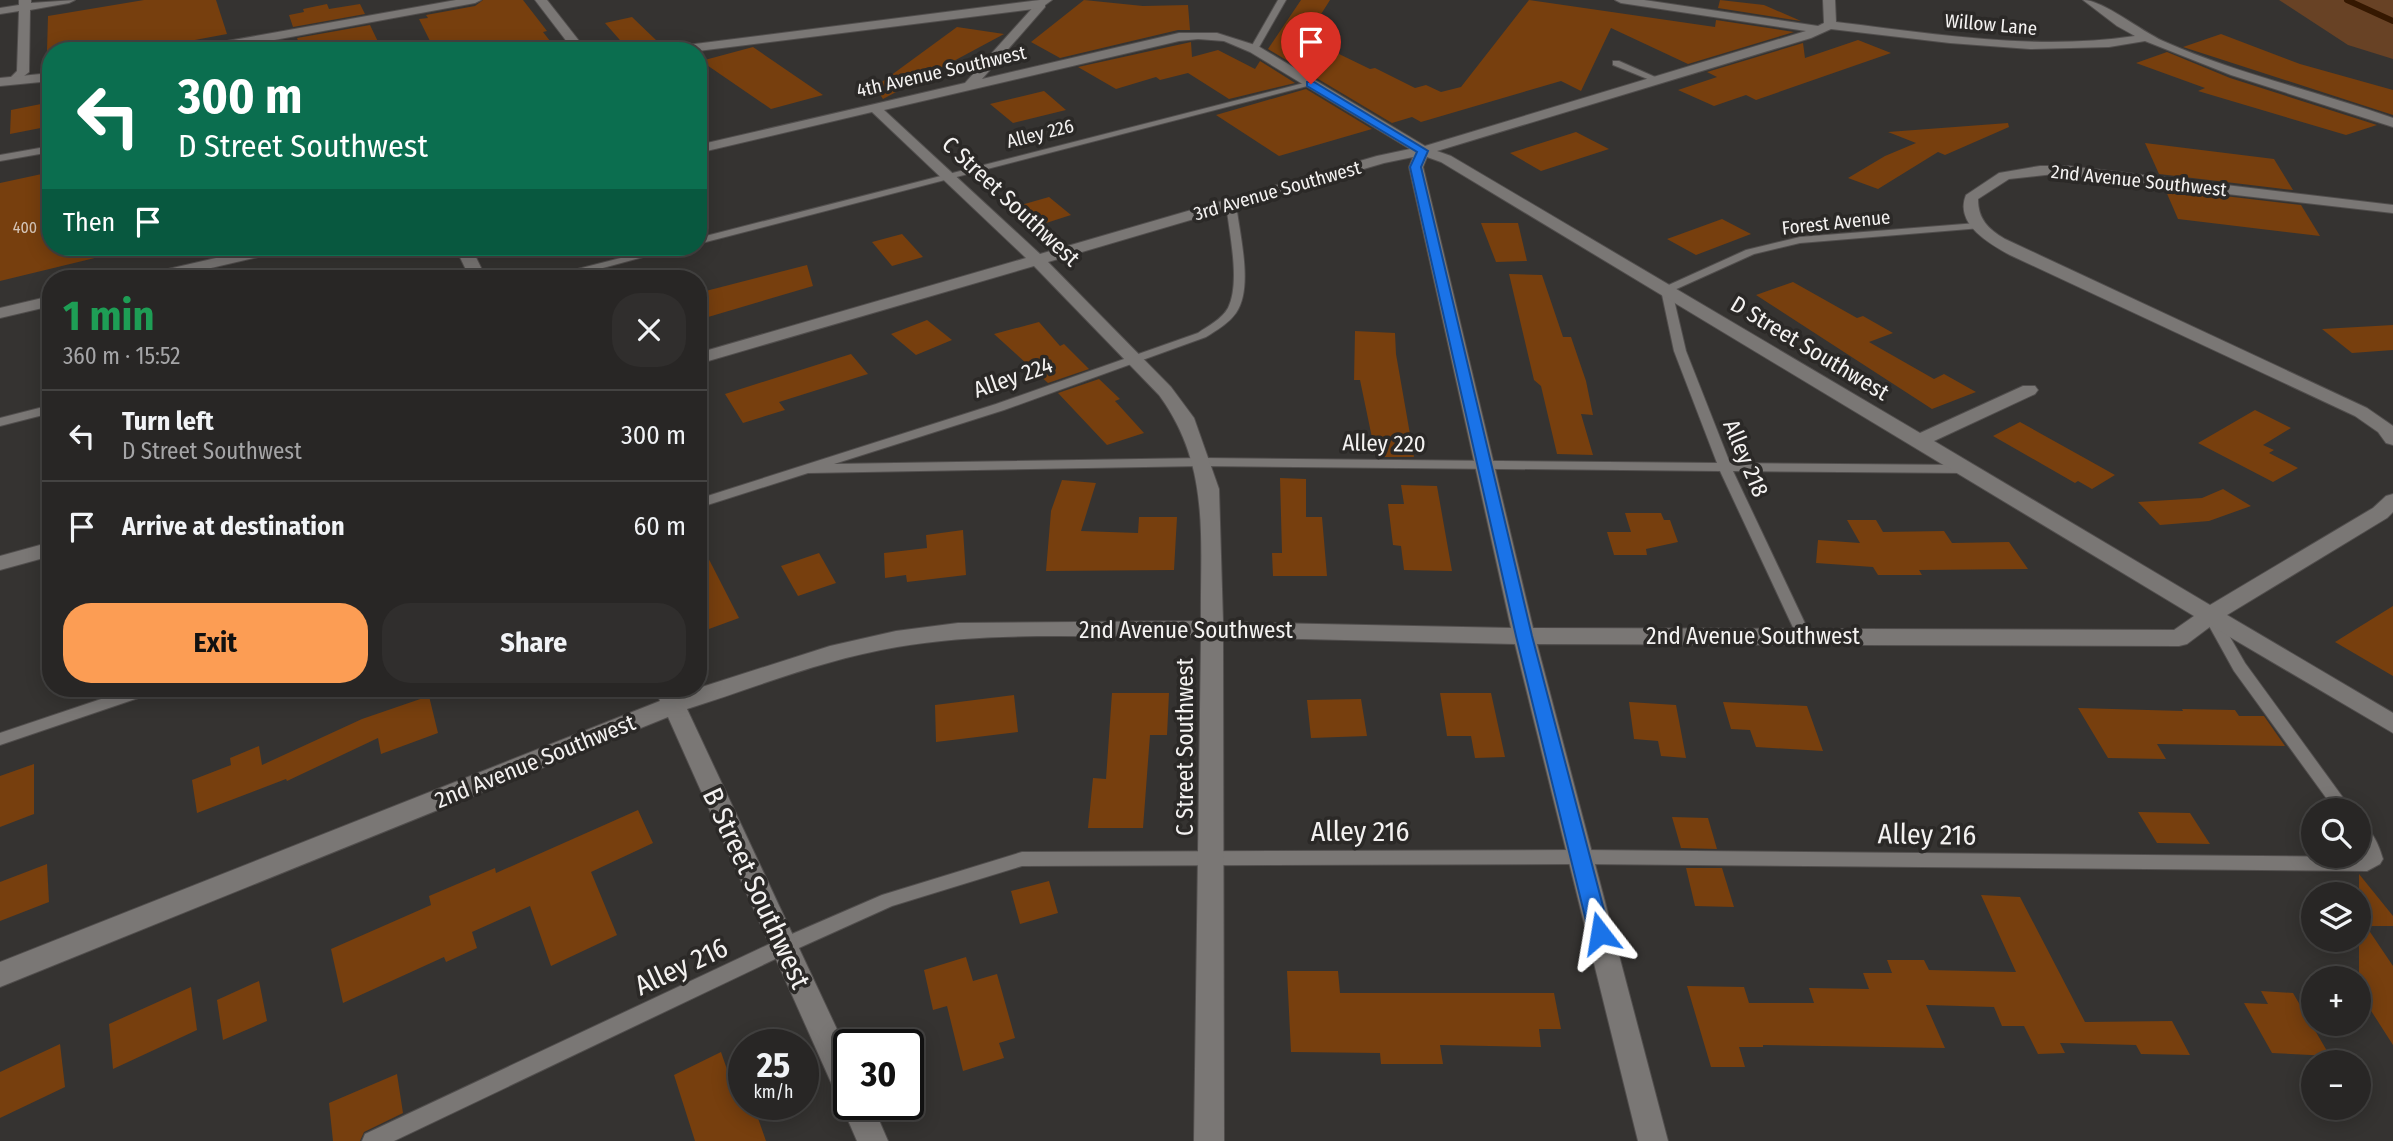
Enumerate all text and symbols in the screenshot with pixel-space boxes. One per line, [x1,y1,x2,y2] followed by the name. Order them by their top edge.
[1944,9,2038,40] street label: Willow Lane
[1281,12.0,1341,84] pin
[1292,23,1330,61] icon: arrive
[854,41,1029,102] street label: 4th Avenue Southwest
[178,67,302,126] text: 300 m
[63,70,154,161] icon: left
[1004,114,1076,153] street label: Alley 226
[178,127,428,165] text: D Street Southwest
[936,130,1086,272] street label: C Street Southwest
[1191,155,1364,225] street label: 3rd Avenue Southwest
[2050,160,2229,201] street label: 2nd Avenue Southwest
[129,203,167,241] icon: arrive
[1781,205,1891,240] street label: Forest Avenue
[63,207,115,238] text: Then
[13,218,37,237] house number: 400
[1726,290,1895,407] street label: D Street Southwest
[63,291,154,341] text: 1 min
[612,293,686,367] button: close
[63,342,181,370] text: 360 m · 15:52
[970,350,1056,404] street label: Alley 224
[122,406,214,437] text: Turn left
[1717,415,1775,501] street label: Alley 218
[63,417,101,455] icon: left
[621,420,686,451] text: 300 m
[1342,428,1426,458] street label: Alley 220
[122,437,302,465] text: D Street Southwest
[63,508,101,546] icon: arrive
[122,511,345,542] text: Arrive at destination
[633,511,686,542] text: 60 m
[63,603,368,683] button: Exit
[382,603,686,683] button: Share
[1079,616,1293,644] street label: 2nd Avenue Southwest
[1646,622,1860,650] street label: 2nd Avenue Southwest
[1171,658,1199,836] street label: C Street Southwest
[431,708,640,814] street label: 2nd Avenue Southwest
[696,783,818,995] street label: B Street Southwest
[2301,798,2371,1120] map controls
[2301,798,2371,868] button: search
[1311,815,1409,848] street label: Alley 216
[1877,817,1977,852] street label: Alley 216
[2301,882,2371,952] button: layers
[1563,896,1637,970] position arrow
[630,931,733,1002] street label: Alley 216
[2301,966,2371,1036] button: +
[833,1029,924,1120] speed limit sign: 30
[757,1044,790,1086] text: 25
[2301,1050,2371,1120] button: −
[753,1081,794,1103] text: km/h

